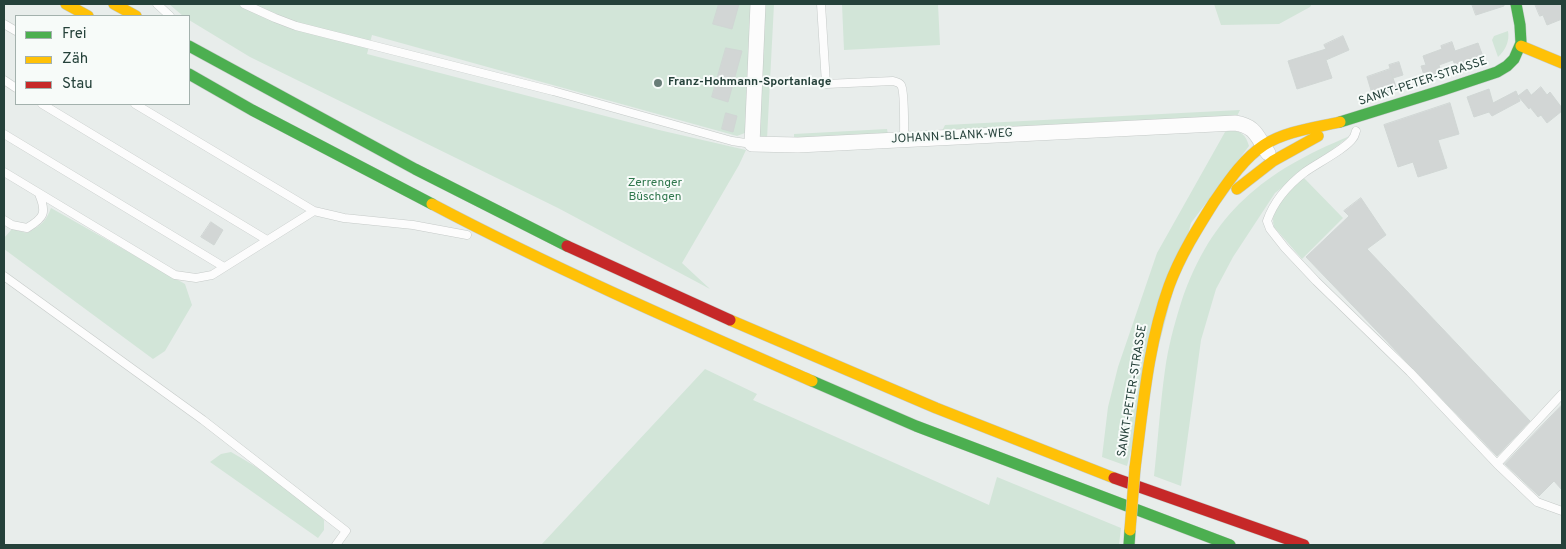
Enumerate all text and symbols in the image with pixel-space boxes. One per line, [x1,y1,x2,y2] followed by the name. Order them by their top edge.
[15,15,190,105] legend
[62,25,87,44] text: Frei
[62,50,88,69] text: Zäh
[1357,54,1489,110] street label: SANKT-PETER-STRASSE
[62,75,93,94] text: Stau
[668,76,831,90] place label: Franz-Hohmann-Sportanlage
[652,77,664,89] marker: Franz-Hohmann-Sportanlage
[891,127,1013,147] street label: JOHANN-BLANK-WEG
[628,177,682,205] park label: Zerrenger Büschgen
[1115,324,1151,458] street label: SANKT-PETER-STRASSE

